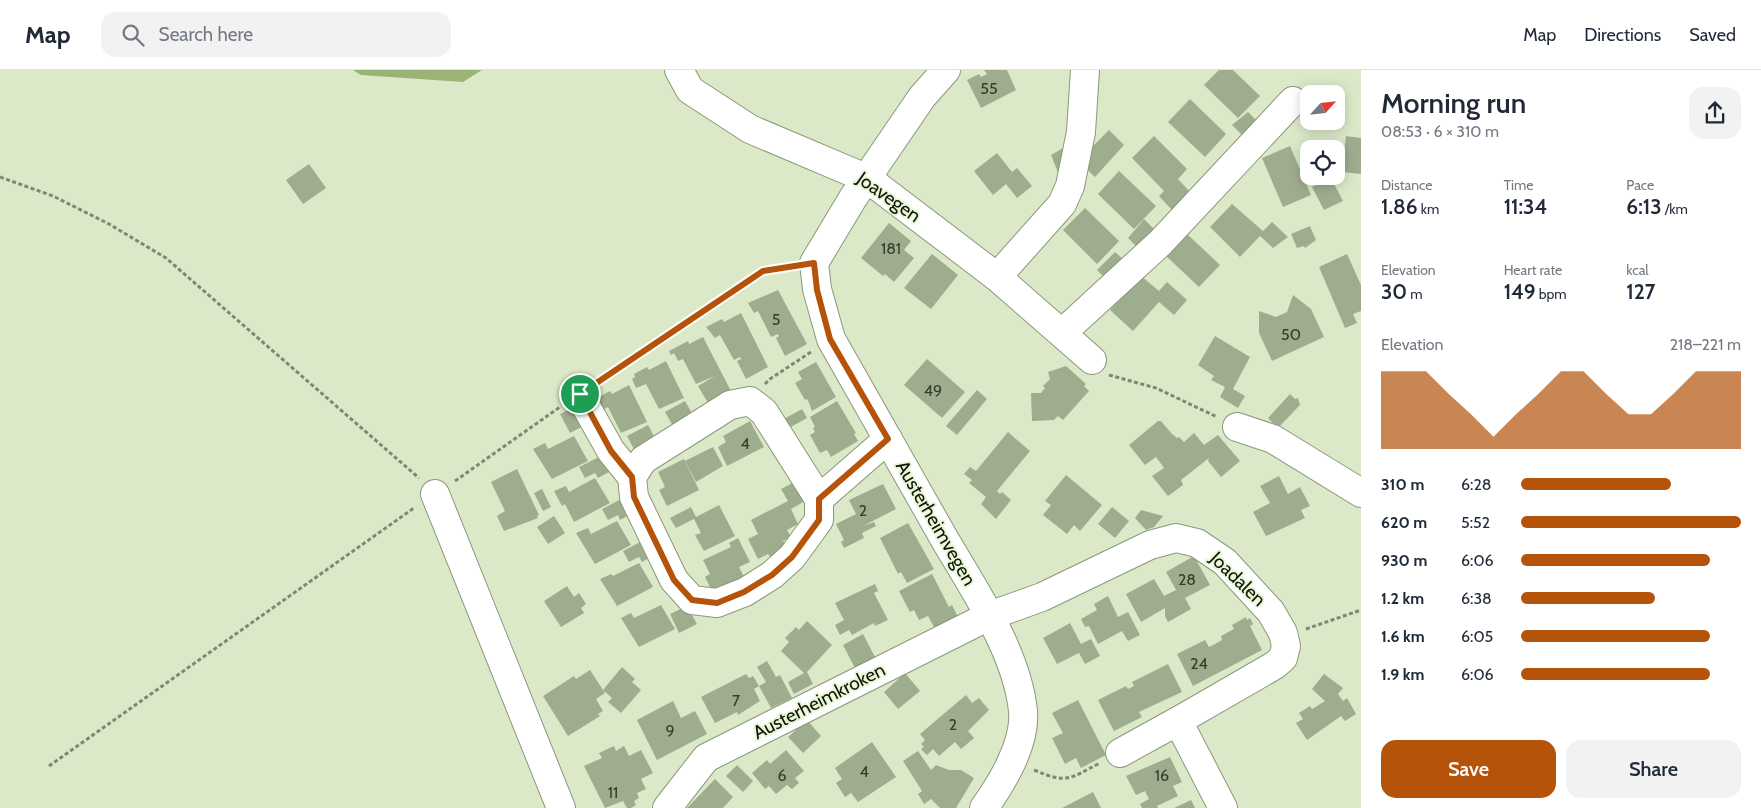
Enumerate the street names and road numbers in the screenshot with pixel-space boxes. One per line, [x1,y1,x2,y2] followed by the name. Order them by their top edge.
[852,166,925,227] street label: Joavegen
[891,456,981,590] street label: Austerheimvegen
[1205,546,1271,611] street label: Joadalen
[749,658,889,744] street label: Austerheimkroken

